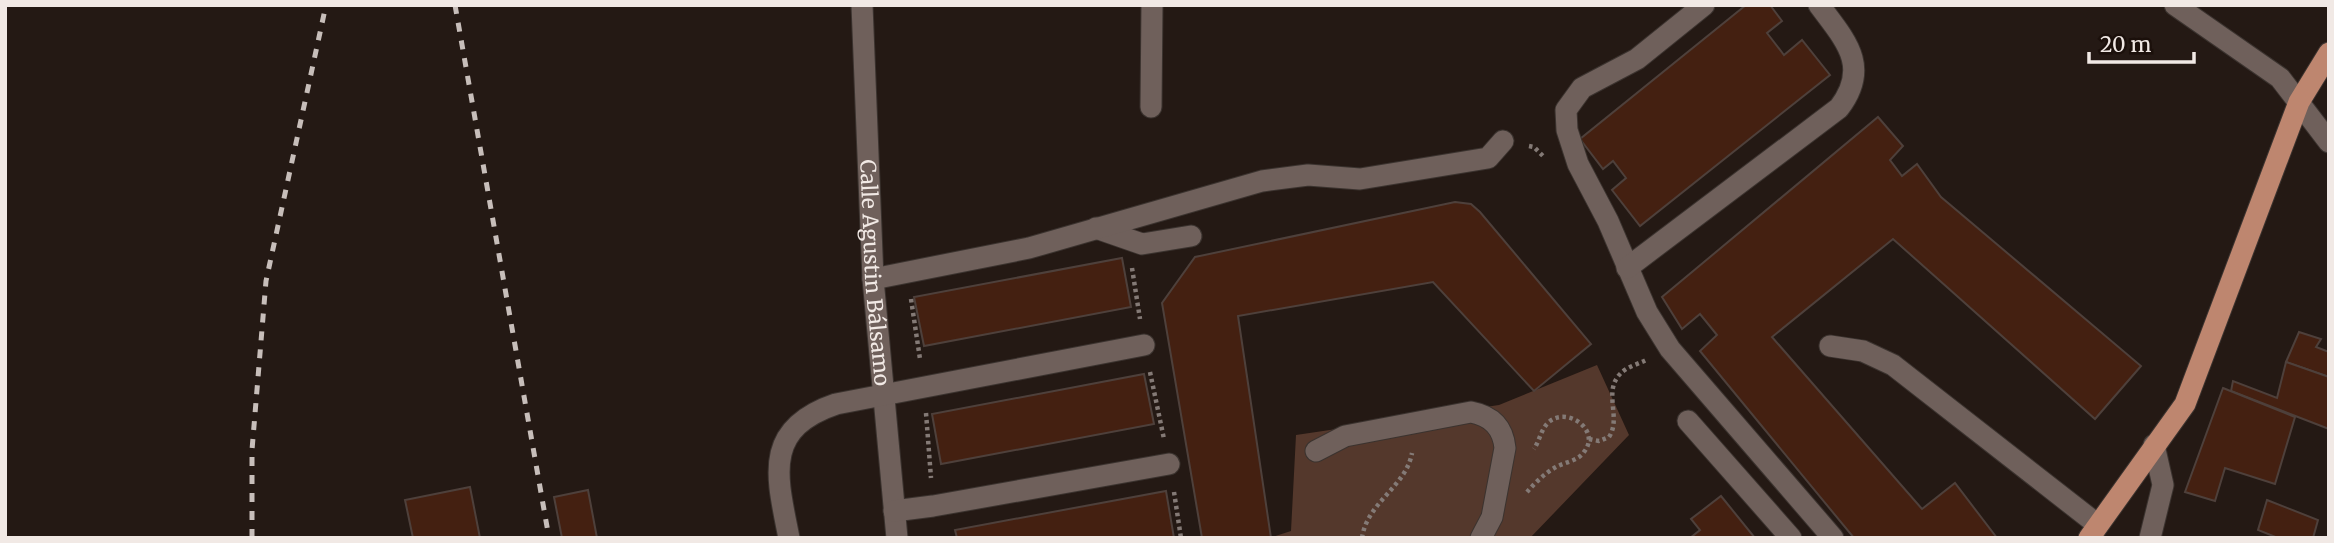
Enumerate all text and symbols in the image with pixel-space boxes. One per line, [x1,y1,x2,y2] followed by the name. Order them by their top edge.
[2089,21,2194,65] scale bar
[2100,31,2152,58] text: 20 m
[855,159,896,387] street label: Calle Agustin Bálsamo

